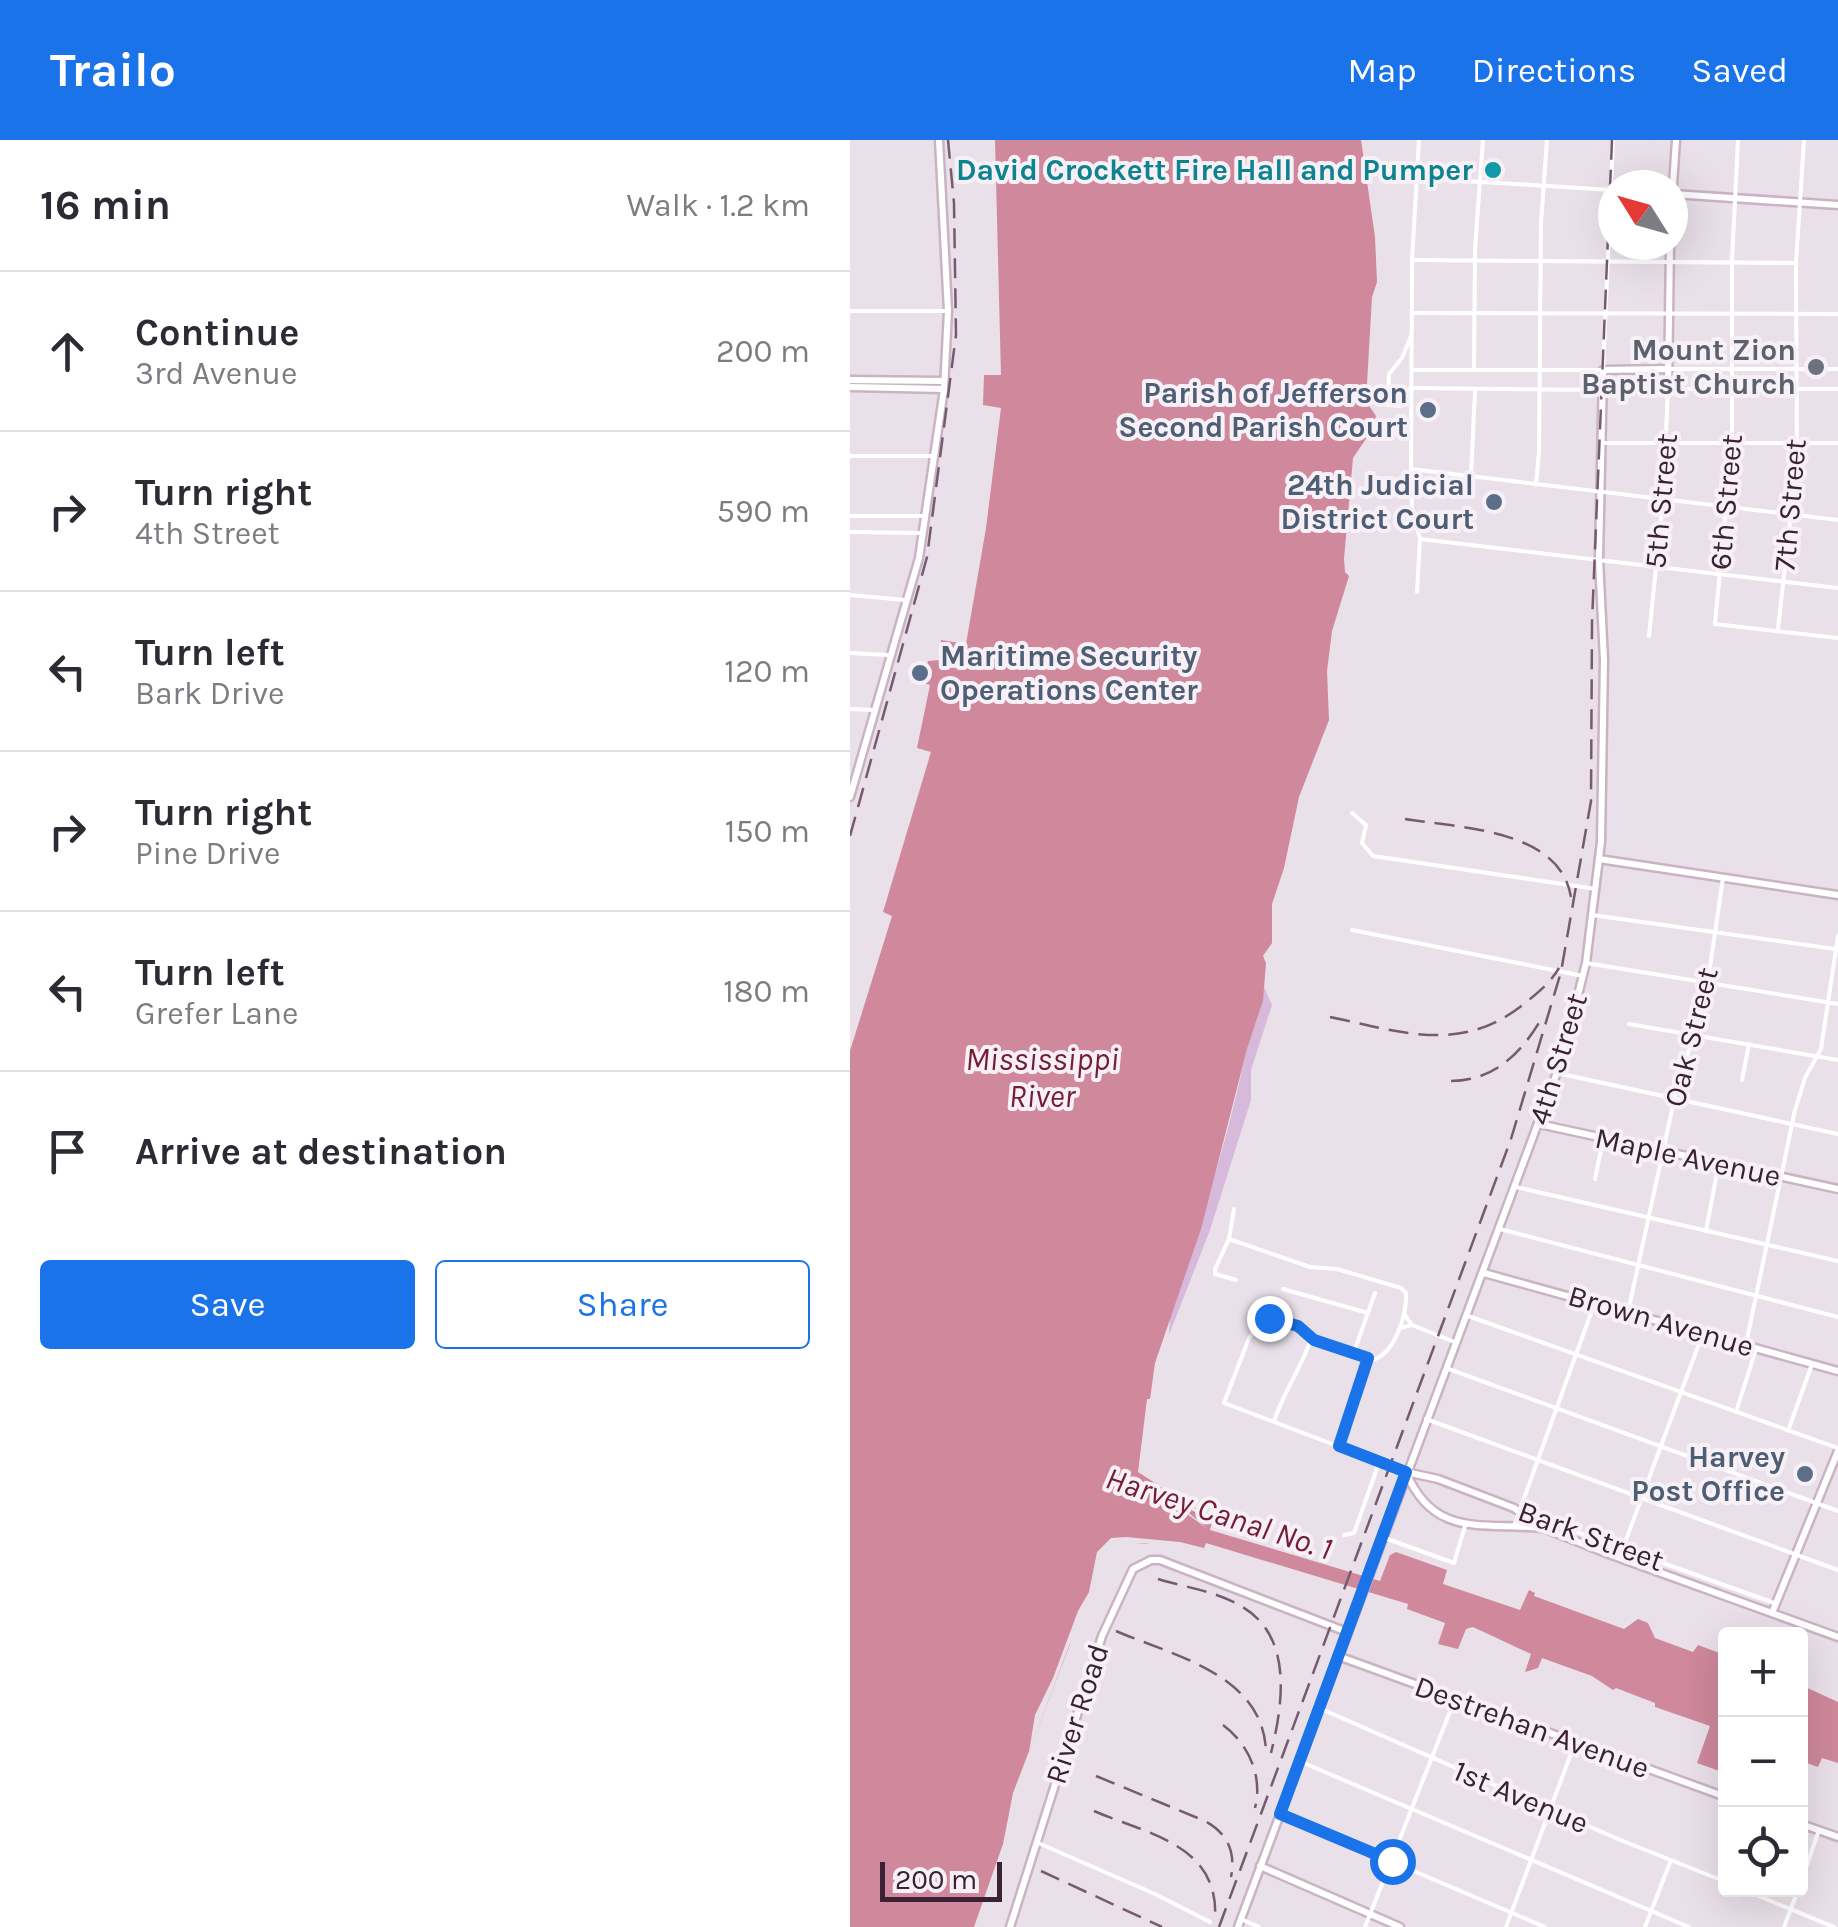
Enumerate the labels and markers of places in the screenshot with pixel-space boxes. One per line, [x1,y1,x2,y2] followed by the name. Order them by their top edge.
[956,152,1473,188] place label: David Crockett Fire Hall and Pumper
[1482,159,1504,181] marker: David Crockett Fire Hall and Pumper
[1581,332,1796,402] place label: Mount Zion Baptist Church
[1805,356,1827,378] marker: Mount Zion Baptist Church
[1118,375,1408,445] place label: Parish of Jefferson Second Parish Court
[1417,399,1439,421] marker: Parish of Jefferson Second Parish Court
[1281,467,1474,537] place label: 24th Judicial District Court
[1483,491,1505,513] marker: 24th Judicial District Court
[940,638,1198,708] place label: Maritime Security Operations Center
[909,662,931,684] marker: Maritime Security Operations Center
[1631,1439,1785,1509] place label: Harvey Post Office
[1794,1463,1816,1485] marker: Harvey Post Office

